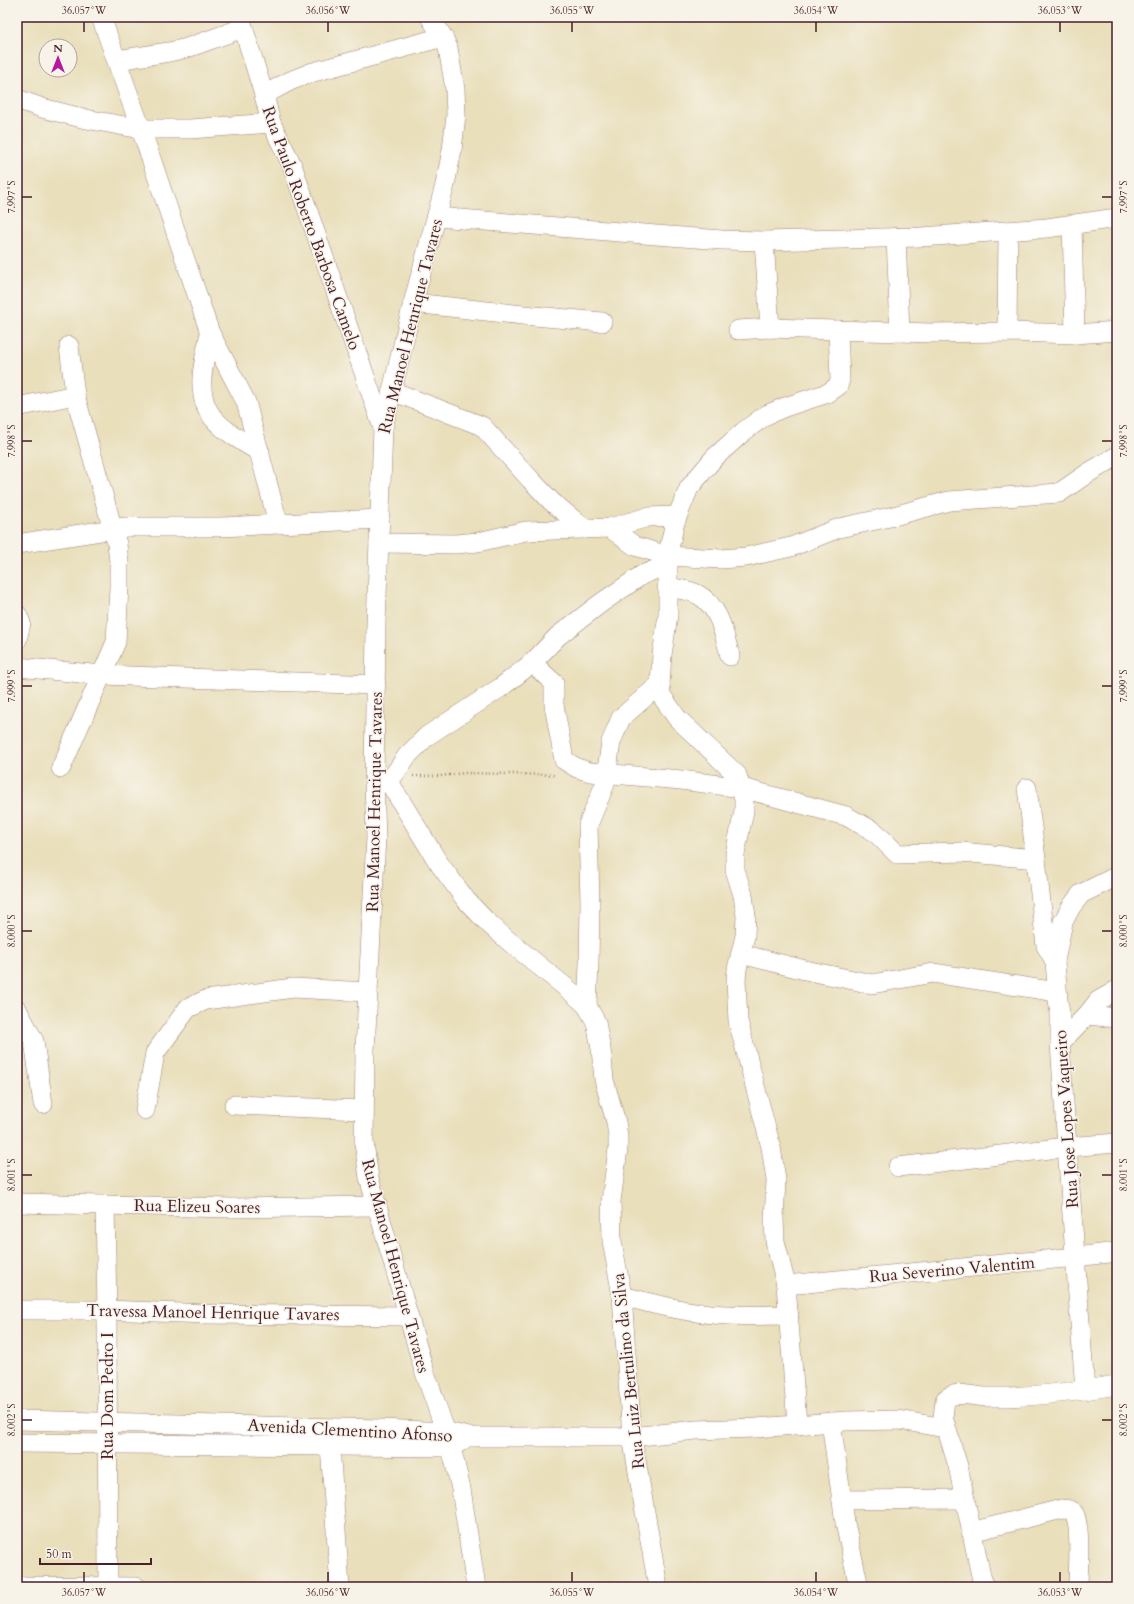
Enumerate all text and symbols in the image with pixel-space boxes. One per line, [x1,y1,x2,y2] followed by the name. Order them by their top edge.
[62,4,107,18] text: 36.057°W
[306,4,351,18] text: 36.056°W
[550,4,595,18] text: 36.055°W
[794,4,839,18] text: 36.054°W
[1038,4,1083,18] text: 36.053°W
[38,38,78,78] north arrow
[53,41,63,56] text: N
[257,103,366,353] street label: Rua Paulo Roberto Barbosa Camelo
[5,180,19,214] text: 7.997°S
[1117,180,1131,214] text: 7.997°S
[373,216,448,436] street label: Rua Manoel Henrique Tavares
[5,424,19,458] text: 7.998°S
[1117,424,1131,458] text: 7.998°S
[5,669,19,703] text: 7.999°S
[1117,669,1131,703] text: 7.999°S
[361,691,388,912] street label: Rua Manoel Henrique Tavares
[5,914,19,948] text: 8.000°S
[1117,914,1131,948] text: 8.000°S
[1049,1029,1084,1209] street label: Rua Jose Lopes Vaqueiro
[356,1157,435,1376] street label: Rua Manoel Henrique Tavares
[5,1158,19,1192] text: 8.001°S
[1117,1158,1131,1192] text: 8.001°S
[134,1194,261,1219] street label: Rua Elizeu Soares
[868,1251,1036,1288] street label: Rua Severino Valentim
[607,1271,650,1470] street label: Rua Luiz Bertulino da Silva
[86,1299,340,1326] street label: Travessa Manoel Henrique Tavares
[96,1332,119,1460] street label: Rua Dom Pedro I
[5,1403,19,1437] text: 8.002°S
[1117,1403,1131,1437] text: 8.002°S
[247,1414,453,1447] street label: Avenida Clementino Afonso
[40,1540,151,1566] scale bar
[46,1546,73,1562] text: 50 m
[62,1586,107,1600] text: 36.057°W
[306,1586,351,1600] text: 36.056°W
[550,1586,595,1600] text: 36.055°W
[794,1586,839,1600] text: 36.054°W
[1038,1586,1083,1600] text: 36.053°W

